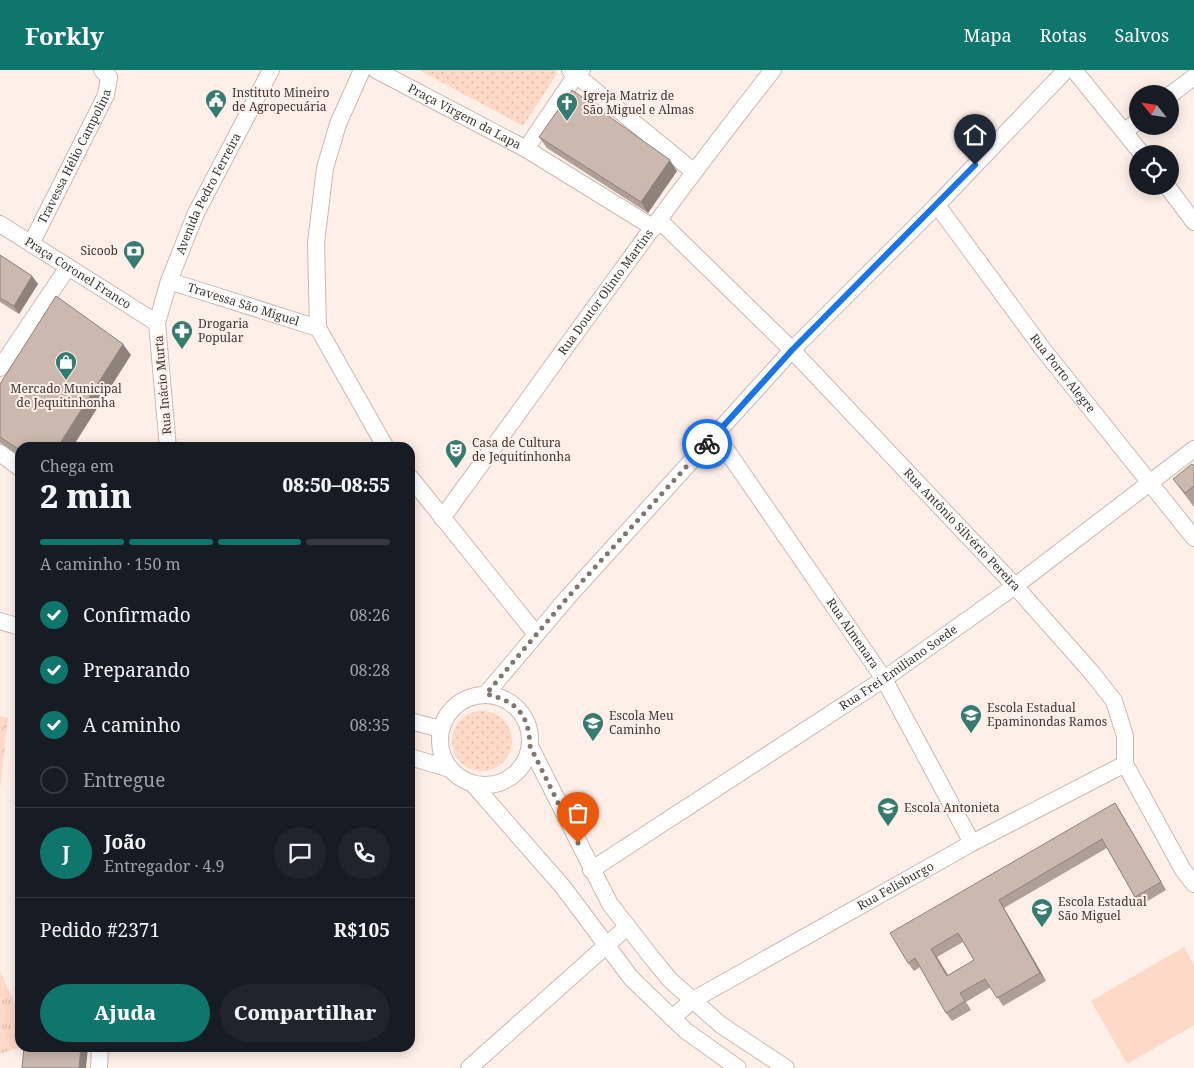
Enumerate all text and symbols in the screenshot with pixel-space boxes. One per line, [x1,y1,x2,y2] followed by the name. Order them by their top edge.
[25,19,104,52] text: Forkly
[964,23,1012,47] text: Mapa
[1040,23,1087,47] text: Rotas
[1115,23,1169,47] text: Salvos
[405,79,525,153] street label: Praça Virgem da Lapa
[232,84,329,115] place label: Instituto Mineiro de Agropecuária
[1129,85,1179,135] north arrow
[1129,85,1179,195] map controls
[583,87,694,118] place label: Igreja Matriz de São Miguel e Almas
[33,88,115,227] street label: Travessa Hélio Campolina
[204,88,228,119] public building icon: Instituto Mineiro de Agropecuária
[555,91,579,122] church icon: Igreja Matriz de São Miguel e Almas
[954,114,996,165] pin
[961,121,989,149] icon: home
[171,129,245,257] street label: Avenida Pedro Ferreira
[1129,145,1179,195] button: locate
[554,225,657,358] street label: Rua Doutor Olinto Martins
[22,233,135,313] street label: Praça Coronel Franco
[122,239,146,270] bank icon: Sicoob
[81,242,118,259] place label: Sicoob
[185,278,302,330] street label: Travessa São Miguel
[198,315,249,346] place label: Drogaria Popular
[170,319,194,350] pharmacy icon: Drogaria Popular
[1026,330,1100,416] street label: Rua Porto Alegre
[150,334,175,435] street label: Rua Inácio Murta
[54,350,78,381] shop icon: Mercado Municipal de Jequitinhonha
[10,380,122,411] place label: Mercado Municipal de Jequitinhonha
[682,419,732,469] courier
[693,430,721,458] icon: bike
[472,434,571,465] place label: Casa de Cultura de Jequitinhonha
[444,438,468,469] theatre icon: Casa de Cultura de Jequitinhonha
[40,455,114,477] text: Chega em
[900,464,1025,595] street label: Rua Antônio Silvério Pereira
[282,472,390,498] text: 08:50–08:55
[40,474,132,517] text: 2 min
[40,553,181,575] text: A caminho · 150 m
[823,595,883,672] street label: Rua Almenara
[40,601,68,629] icon: check
[83,602,191,628] text: Confirmado
[350,604,390,626] text: 08:26
[836,621,961,714] street label: Rua Frei Emiliano Soede
[40,656,68,684] icon: check
[83,657,190,683] text: Preparando
[350,659,390,681] text: 08:28
[987,699,1107,730] place label: Escola Estadual Epaminondas Ramos
[959,703,983,734] school or university icon: Escola Estadual Epaminondas Ramos
[609,707,674,738] place label: Escola Meu Caminho
[40,711,68,739] icon: check
[581,711,605,742] school or university icon: Escola Meu Caminho
[83,712,181,738] text: A caminho
[350,714,390,736] text: 08:35
[83,767,165,793] text: Entregue
[557,792,599,843] pin
[876,796,900,827] school or university icon: Escola Antonieta
[564,799,592,827] icon: bag
[904,799,1000,816] place label: Escola Antonieta
[274,827,326,879] button: chat
[338,827,390,879] button: phone
[104,829,146,855] text: João
[62,840,70,866] text: J
[104,855,224,877] text: Entregador · 4.9
[854,857,937,914] street label: Rua Felisburgo
[1058,893,1147,924] place label: Escola Estadual São Miguel
[1030,897,1054,928] school or university icon: Escola Estadual São Miguel
[40,917,160,943] text: Pedido #2371
[334,917,390,943] text: R$105
[40,984,210,1042] button: Ajuda
[220,984,390,1042] button: Compartilhar

